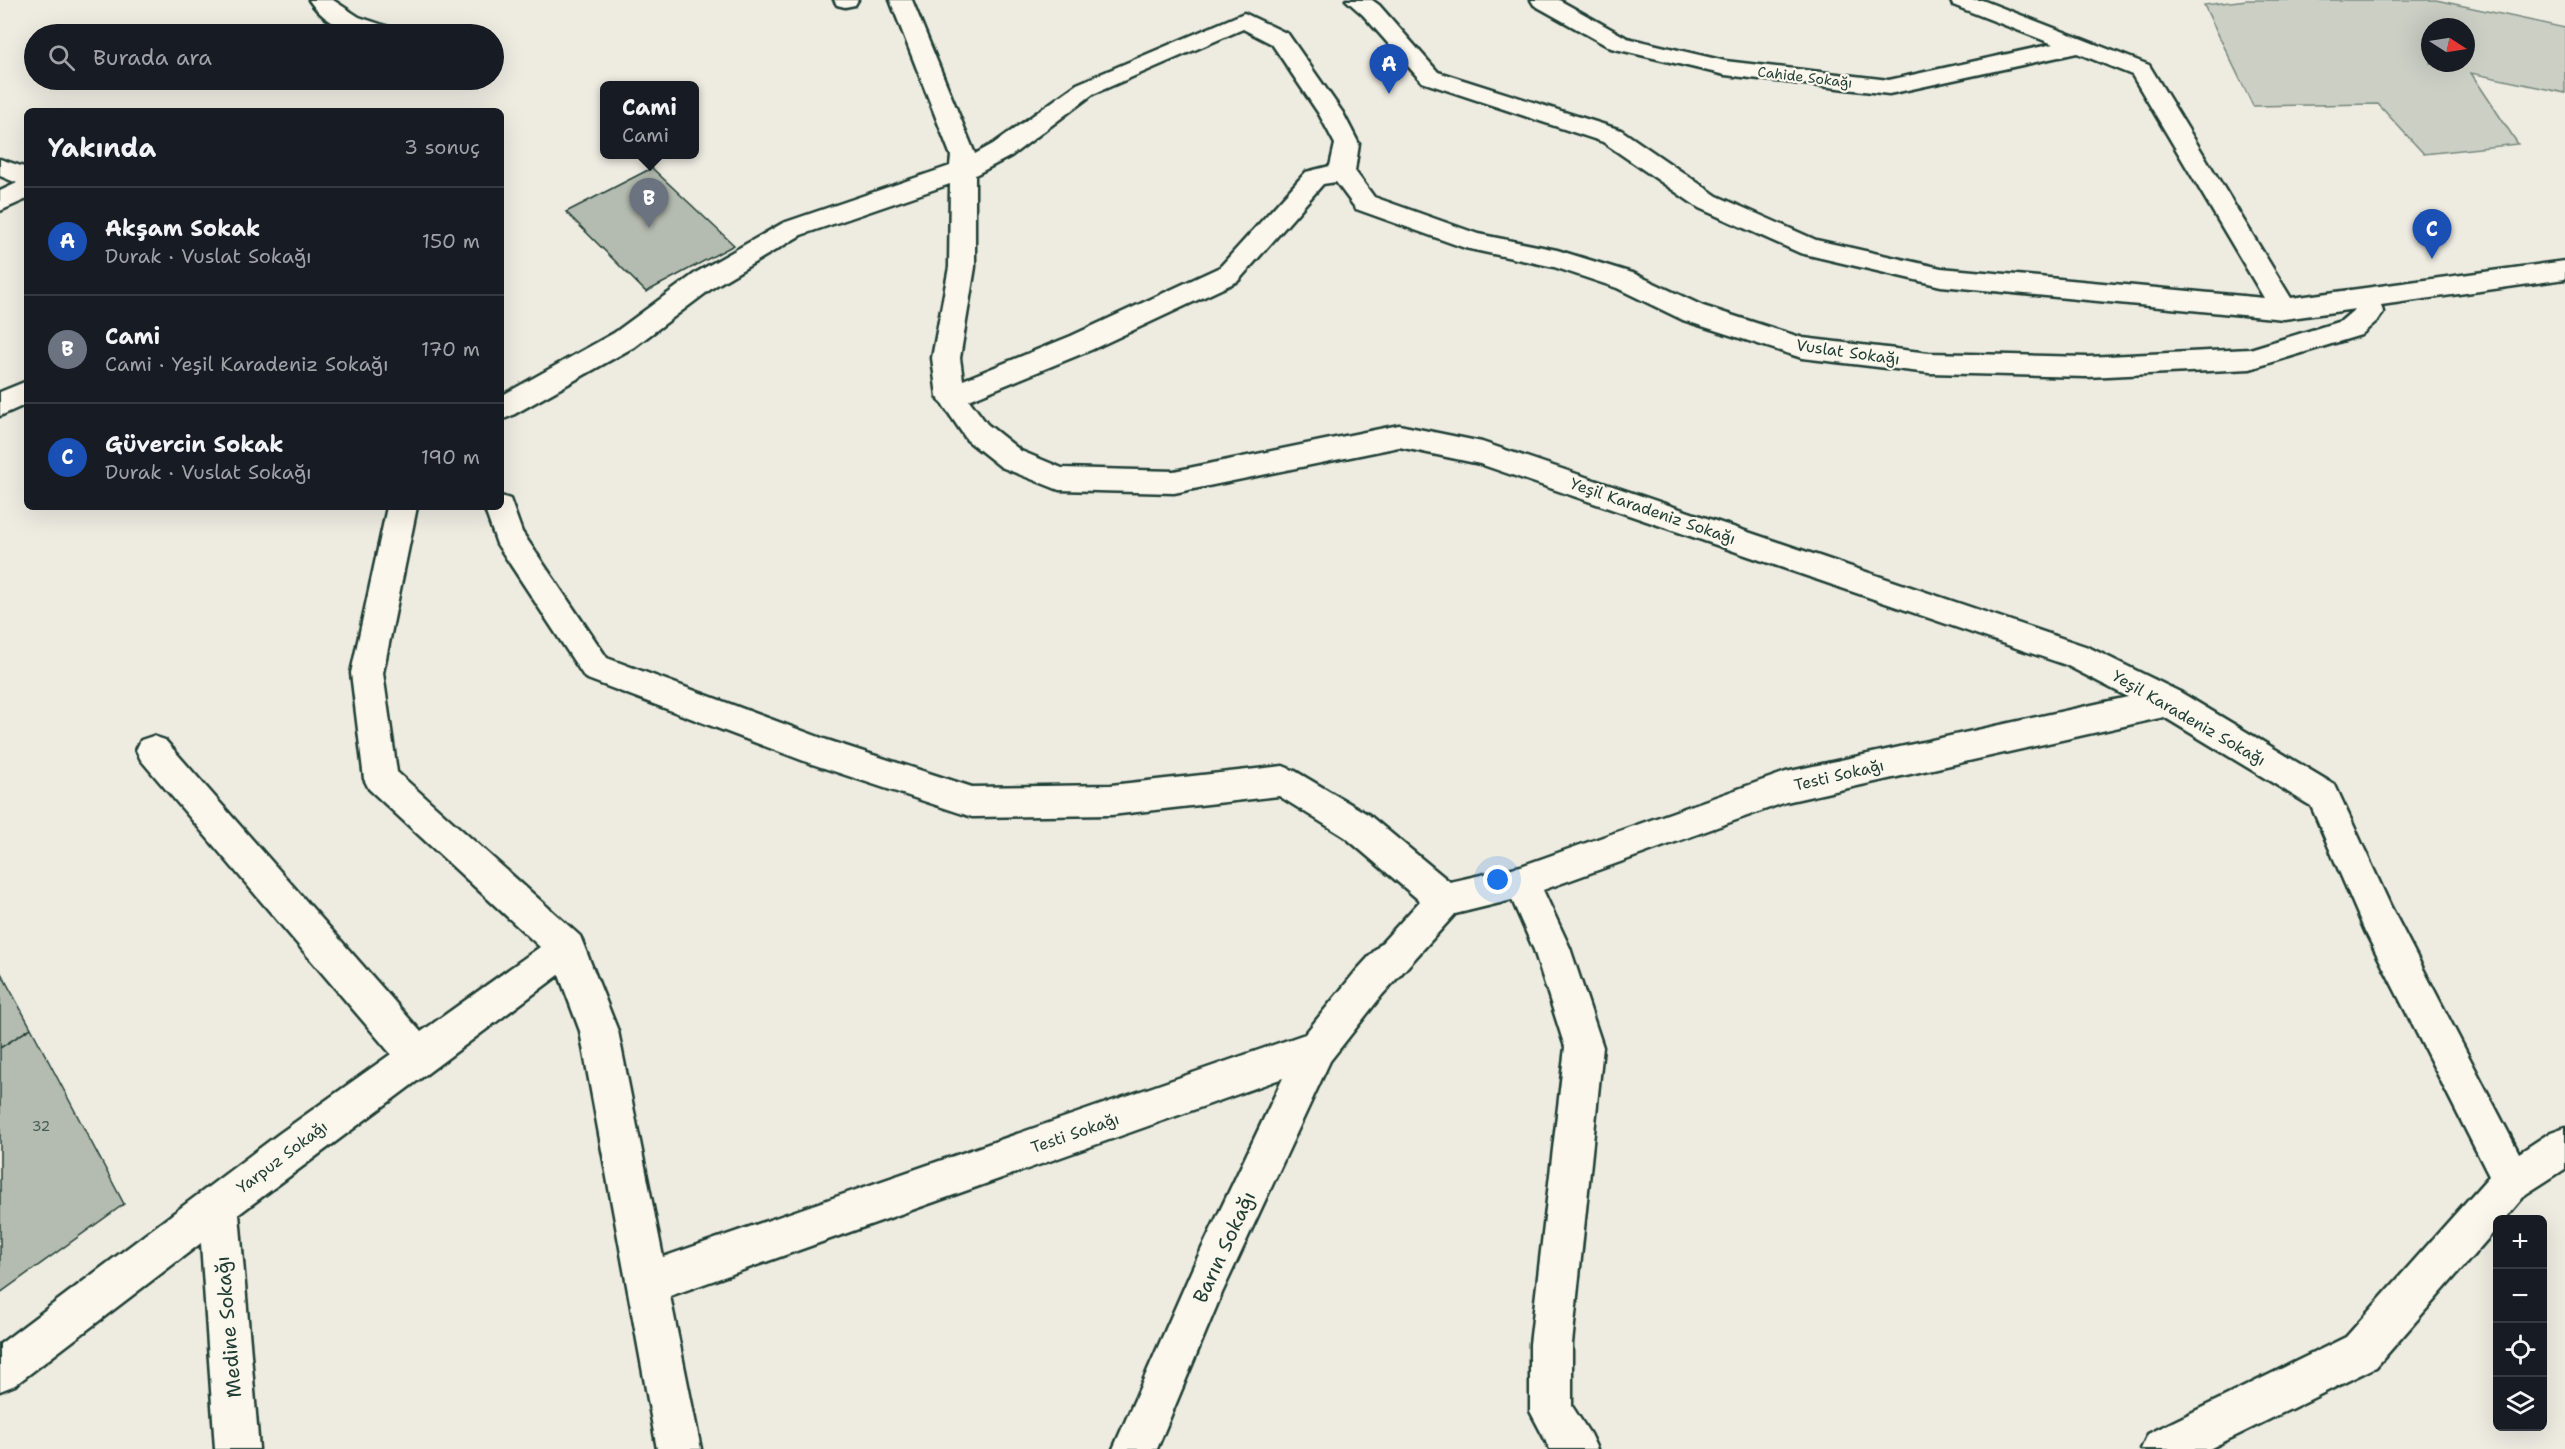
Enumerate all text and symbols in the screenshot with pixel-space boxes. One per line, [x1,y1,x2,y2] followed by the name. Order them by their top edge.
[2421,18,2475,72] north arrow
[24,24,504,90] search box
[45,41,78,74] icon: search
[93,43,212,72] text: Burada ara
[1370,44,1408,94] pin: A
[1757,62,1853,92] street label: Cahide Sokağı
[600,81,699,159] popup
[622,93,677,122] text: Cami
[622,122,669,148] text: Cami
[48,130,156,165] text: Yakında
[404,134,480,160] text: 3 sonuç
[630,178,668,228] pin: B
[2412,210,2452,259] pin: C
[105,214,260,243] text: Akşam Sokak
[60,228,75,254] text: A
[422,228,480,254] text: 150 m
[105,243,312,269] text: Durak · Vuslat Sokağı
[105,322,160,351] text: Cami
[1795,334,1901,370] street label: Vuslat Sokağı
[61,336,74,362] text: B
[421,336,480,362] text: 170 m
[105,351,389,377] text: Cami · Yeşil Karadeniz Sokağı
[105,430,284,459] text: Güvercin Sokak
[61,444,74,470] text: C
[421,444,480,470] text: 190 m
[105,459,312,485] text: Durak · Vuslat Sokağı
[1567,473,1739,549] street label: Yeşil Karadeniz Sokağı
[2109,665,2269,771] street label: Yeşil Karadeniz Sokağı
[1792,754,1886,796] street label: Testi Sokağı
[1483,865,1512,894] your location
[1028,1108,1122,1158] street label: Testi Sokağı
[232,1116,332,1198] street label: Yarpuz Sokağı
[32,1117,50,1135] house number: 32
[1187,1187,1261,1307] street label: Barın Sokağı
[2493,1215,2547,1431] map controls
[2493,1215,2547,1269] button: +
[209,1255,247,1399] street label: Medine Sokağı
[2493,1269,2547,1323] button: −
[2493,1323,2547,1377] button: locate
[2493,1377,2547,1431] button: layers

